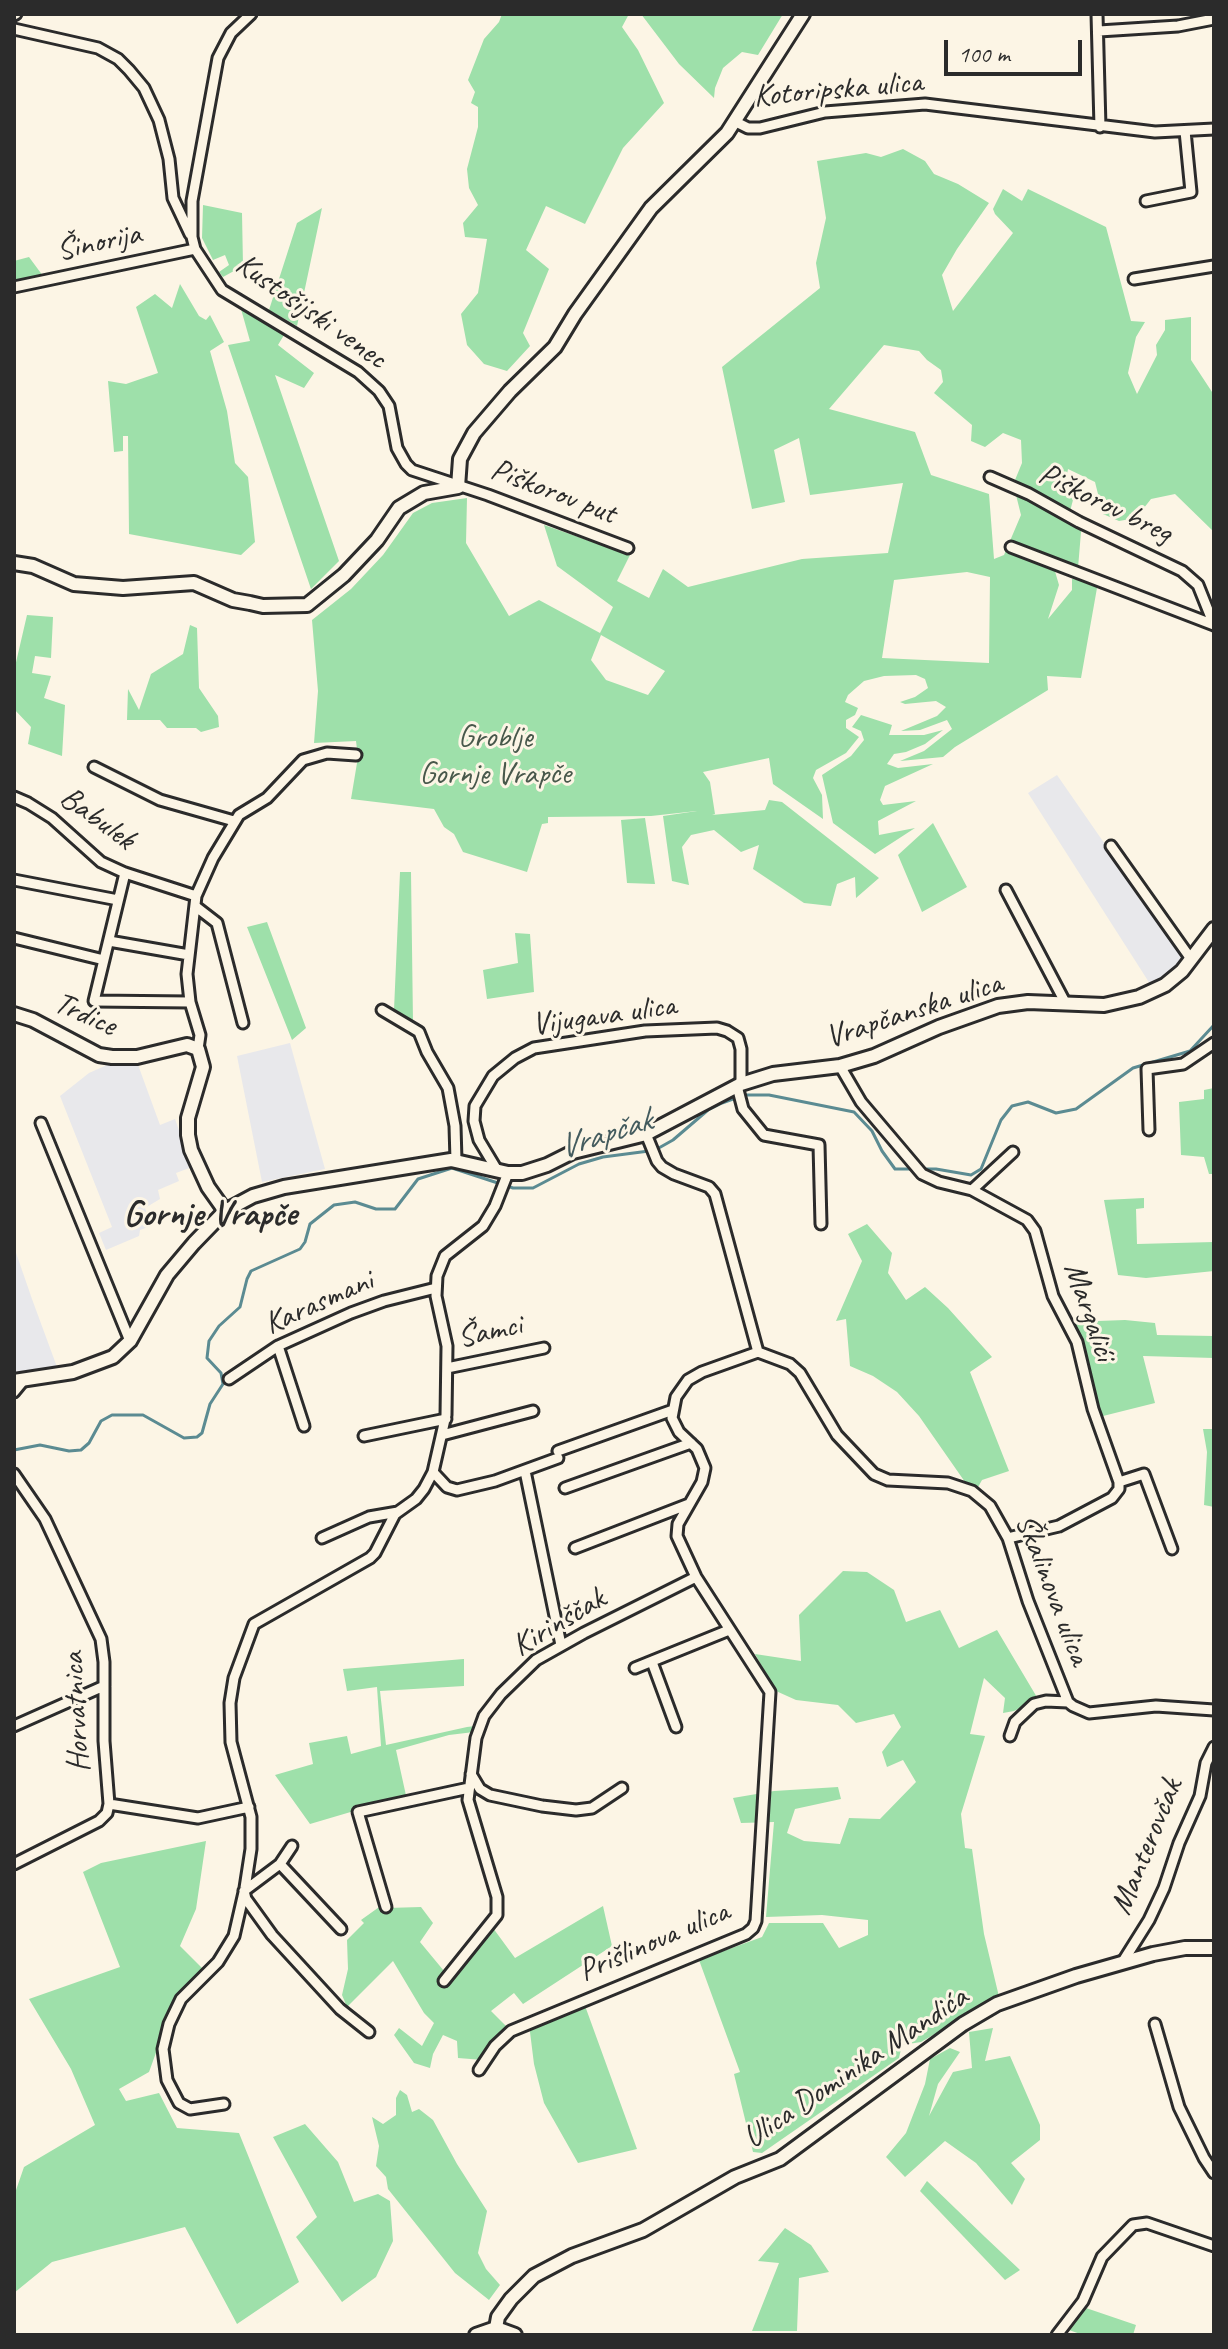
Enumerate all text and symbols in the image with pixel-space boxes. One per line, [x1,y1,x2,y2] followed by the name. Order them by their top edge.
[948,24,1086,74] scale bar
[958,39,1010,69] text: 100 m
[752,63,924,117] street label: Kotoripska ulica
[53,215,145,271] street label: Šinorija
[228,246,394,378] street label: Kustošijski venec
[485,451,621,533] street label: Piškorov put
[1032,455,1178,553] street label: Piškorov breg
[419,719,571,794] park label: Groblje Gornje Vrapče
[52,779,142,859] street label: Babulek
[821,964,1007,1058] street label: Vrapčanska ulica
[48,984,122,1046] street label: Trdice
[530,987,678,1045] street label: Vijugava ulica
[553,1101,657,1169] water label: Vrapčak
[124,1194,296,1238] district label: Gornje Vrapče
[1054,1258,1124,1366] street label: Margalići
[259,1262,379,1344] street label: Karasmani
[454,1306,526,1358] street label: Šamci
[1006,1509,1098,1671] street label: Škalinova ulica
[505,1580,613,1666] street label: Kirinščak
[55,1651,99,1773] street label: Horvatnica
[1102,1774,1192,1920] street label: Manterovčak
[573,1893,735,1991] street label: Prišlinova ulica
[736,1979,976,2157] street label: Ulica Dominika Mandića

